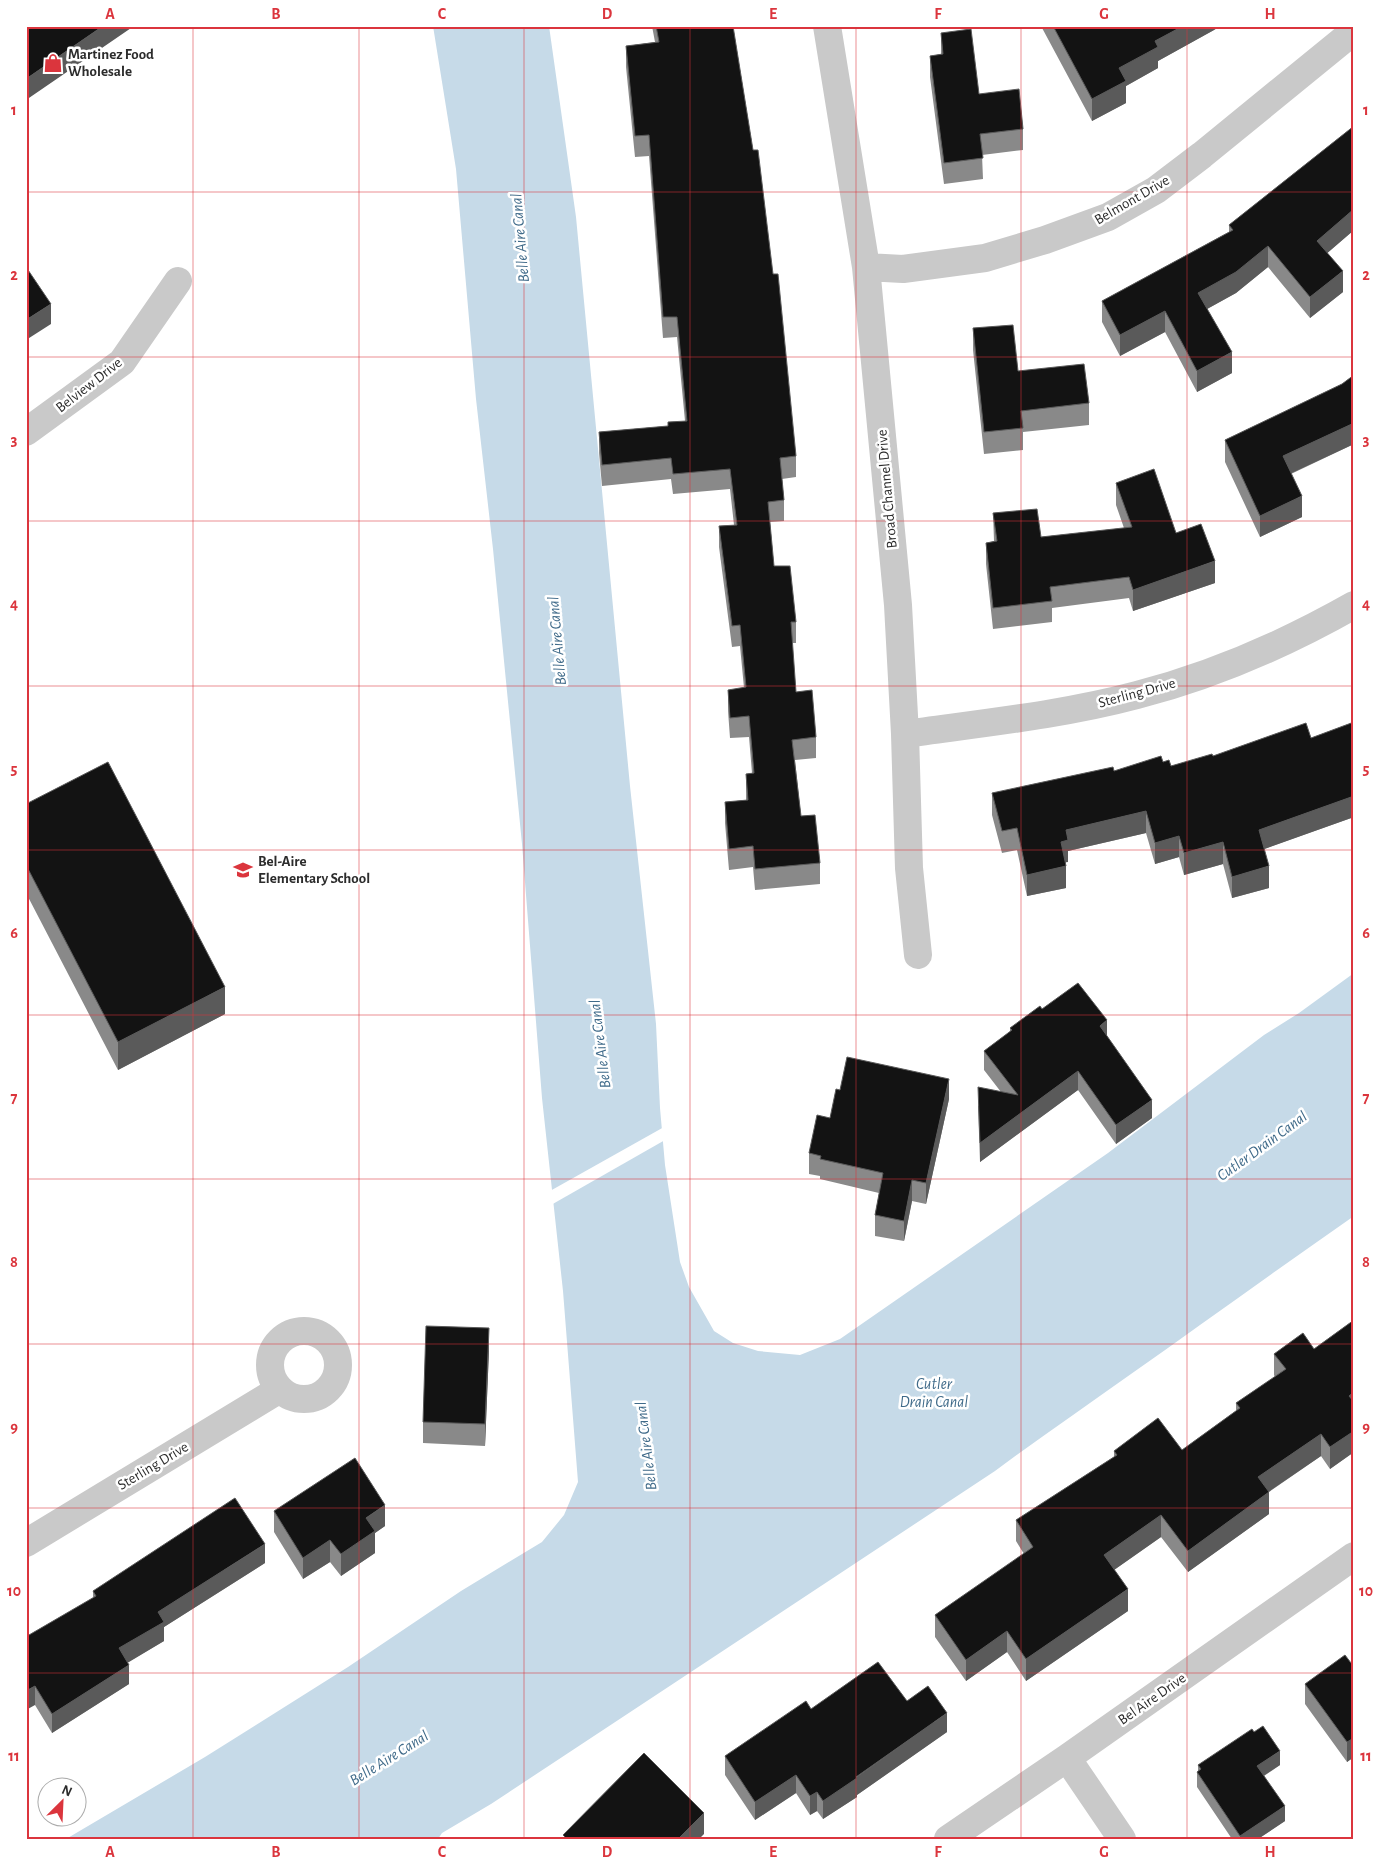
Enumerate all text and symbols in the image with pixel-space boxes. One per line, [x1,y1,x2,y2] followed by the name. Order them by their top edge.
[105,6,115,22] text: A
[271,6,281,22] text: B
[438,6,447,22] text: C
[602,6,613,22] text: D
[769,6,777,22] text: E
[934,6,942,22] text: F
[1099,6,1109,22] text: G
[1264,6,1276,22] text: H
[68,47,154,79] place label: Martinez Food Wholesale
[42,52,64,74] shop icon: Martinez Food Wholesale
[11,102,17,118] text: 1
[1363,102,1369,118] text: 1
[1092,172,1172,227] street label: Belmont Drive
[508,193,532,283] water label: Belle Aire Canal
[10,267,18,283] text: 2
[1362,267,1370,283] text: 2
[53,355,125,415] street label: Belview Drive
[874,429,900,549] street label: Broad Channel Drive
[11,432,18,448] text: 3
[1363,432,1370,448] text: 3
[10,596,18,612] text: 4
[545,596,569,686] water label: Belle Aire Canal
[1362,596,1370,612] text: 4
[1097,675,1177,711] street label: Sterling Drive
[11,761,18,777] text: 5
[1363,761,1370,777] text: 5
[258,854,370,886] place label: Bel-Aire Elementary School
[232,859,254,881] school or university icon: Bel-Aire Elementary School
[10,925,18,941] text: 6
[1362,925,1370,941] text: 6
[587,999,613,1089] water label: Belle Aire Canal
[11,1090,18,1106] text: 7
[1363,1090,1370,1106] text: 7
[1214,1108,1310,1184] water label: Cutler Drain Canal
[10,1254,18,1270] text: 8
[1362,1254,1370,1270] text: 8
[900,1376,968,1410] water label: Cutler Drain Canal
[633,1401,659,1491] water label: Belle Aire Canal
[10,1419,18,1435] text: 9
[1362,1419,1370,1435] text: 9
[115,1439,191,1493] street label: Sterling Drive
[7,1583,21,1599] text: 10
[1359,1583,1373,1599] text: 10
[1115,1670,1189,1728] street label: Bel Aire Drive
[347,1728,431,1788] water label: Belle Aire Canal
[8,1748,20,1764] text: 11
[1360,1748,1372,1764] text: 11
[38,1778,88,1828] north arrow
[60,1783,74,1799] text: N
[105,1844,115,1860] text: A
[271,1844,281,1860] text: B
[438,1844,447,1860] text: C
[602,1844,613,1860] text: D
[769,1844,777,1860] text: E
[934,1844,942,1860] text: F
[1099,1844,1109,1860] text: G
[1264,1844,1276,1860] text: H

